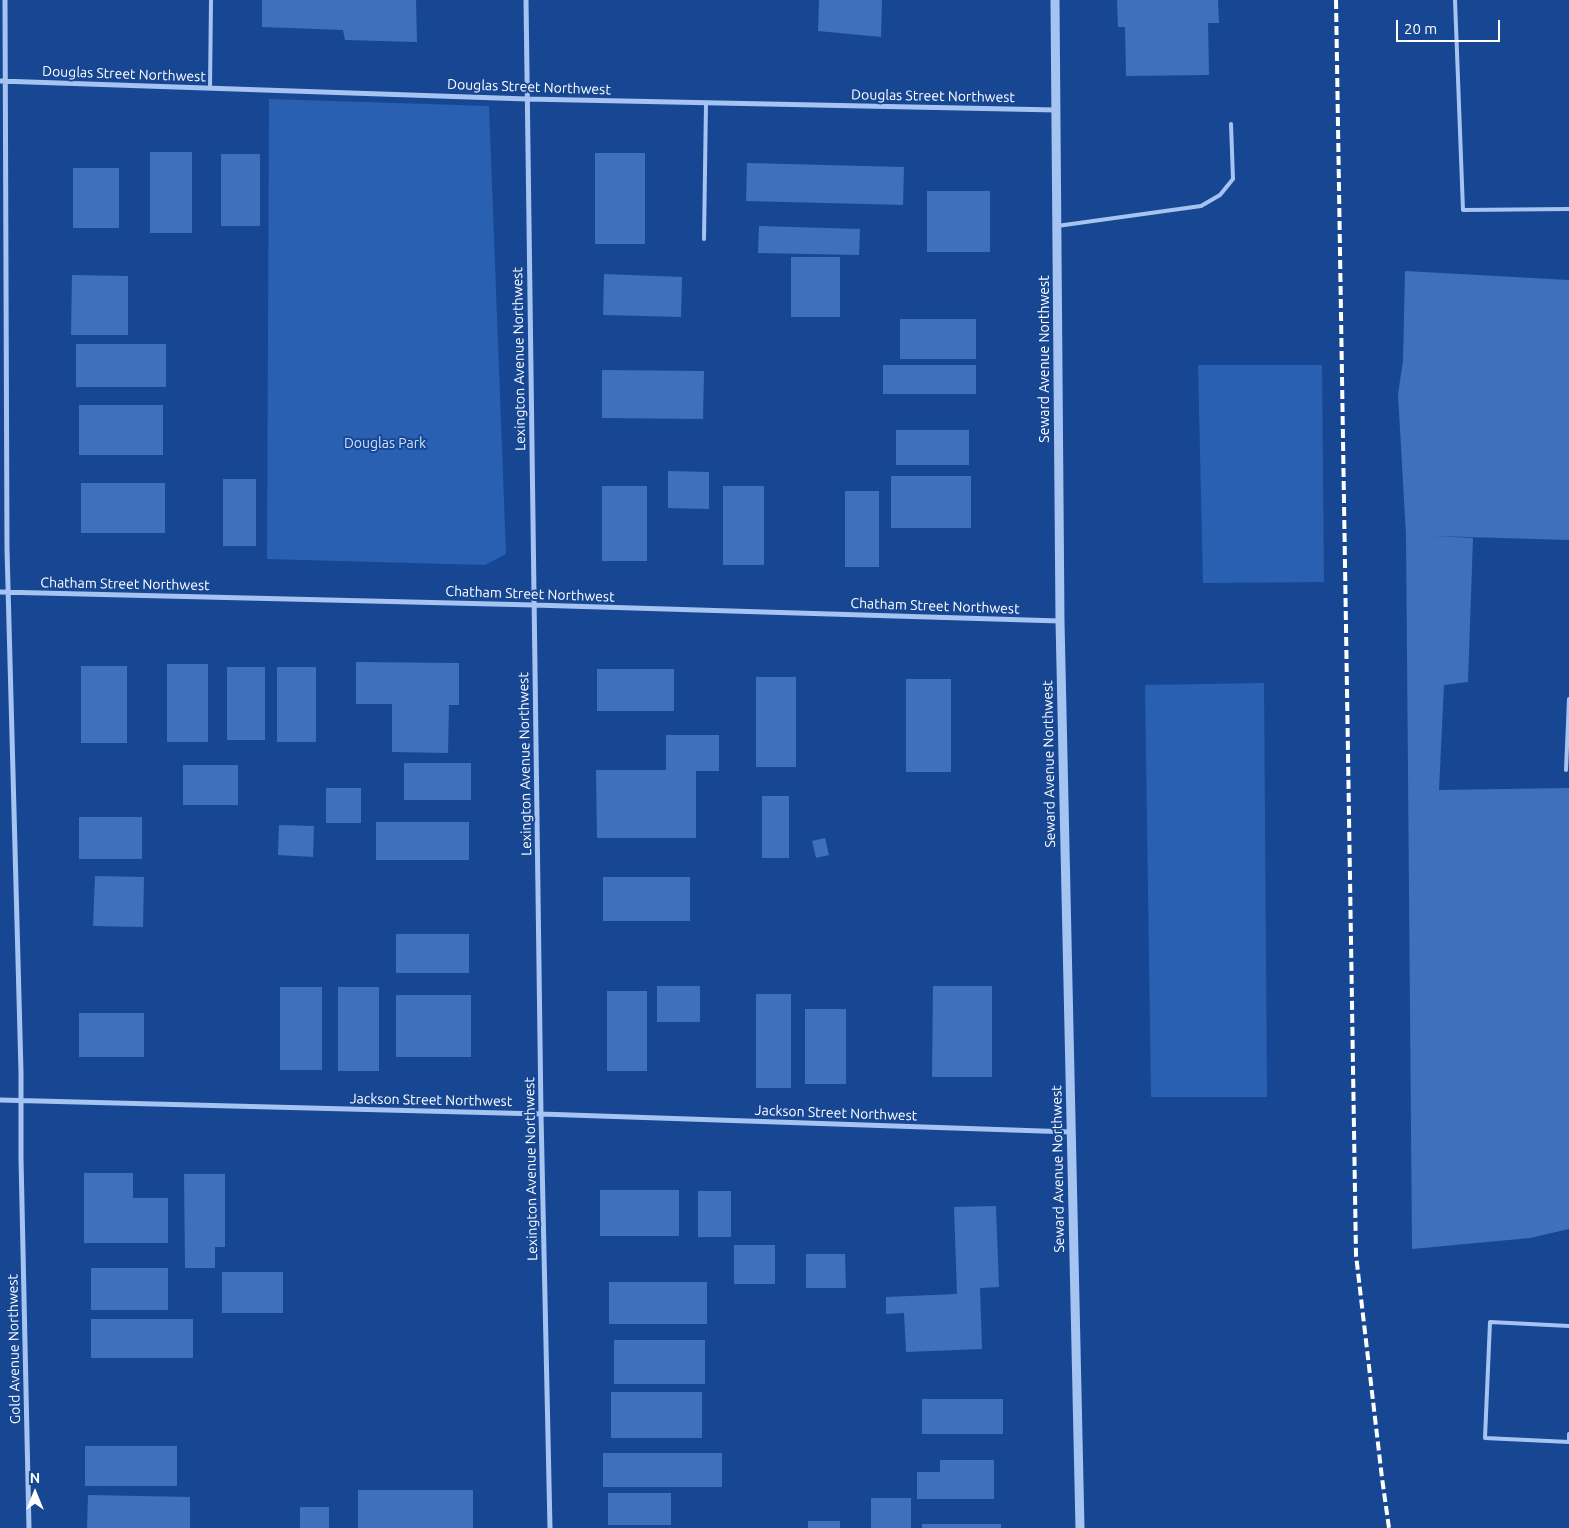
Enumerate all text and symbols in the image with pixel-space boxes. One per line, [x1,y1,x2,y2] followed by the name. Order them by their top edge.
[1399,10,1503,42] scale bar
[1404,20,1437,37] text: 20 m
[42,63,206,85] street label: Douglas Street Northwest
[447,76,611,98] street label: Douglas Street Northwest
[851,86,1015,106] street label: Douglas Street Northwest
[509,267,529,451] street label: Lexington Avenue Northwest
[1036,275,1052,443] street label: Seward Avenue Northwest
[344,435,426,451] park label: Douglas Park
[40,574,210,594] street label: Chatham Street Northwest
[445,583,615,605] street label: Chatham Street Northwest
[850,595,1020,617] street label: Chatham Street Northwest
[515,672,535,856] street label: Lexington Avenue Northwest
[1039,680,1059,848] street label: Seward Avenue Northwest
[521,1077,541,1261] street label: Lexington Avenue Northwest
[1048,1085,1068,1253] street label: Seward Avenue Northwest
[350,1090,512,1110] street label: Jackson Street Northwest
[754,1102,918,1124] street label: Jackson Street Northwest
[4,1274,24,1424] street label: Gold Avenue Northwest
[10,1468,60,1518] north arrow
[30,1470,40,1486] text: N

